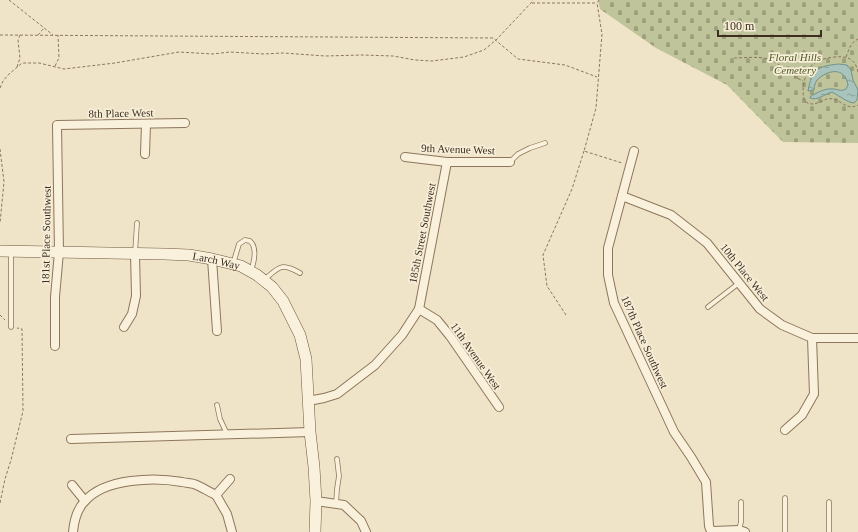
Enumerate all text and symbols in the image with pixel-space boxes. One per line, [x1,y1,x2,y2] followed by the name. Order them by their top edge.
[718,12,821,38] scale bar
[724,19,755,33] text: 100 m
[768,51,821,76] park label: Floral Hills Cemetery
[88,106,154,120] street label: 8th Place West
[421,142,495,156] street label: 9th Avenue West
[406,182,438,284] street label: 185th Street Southwest
[39,185,53,285] street label: 181st Place Southwest
[718,241,772,303] street label: 10th Place West
[192,250,242,272] street label: Larch Way
[619,294,671,390] street label: 187th Place Southwest
[448,320,504,392] street label: 11th Avenue West

